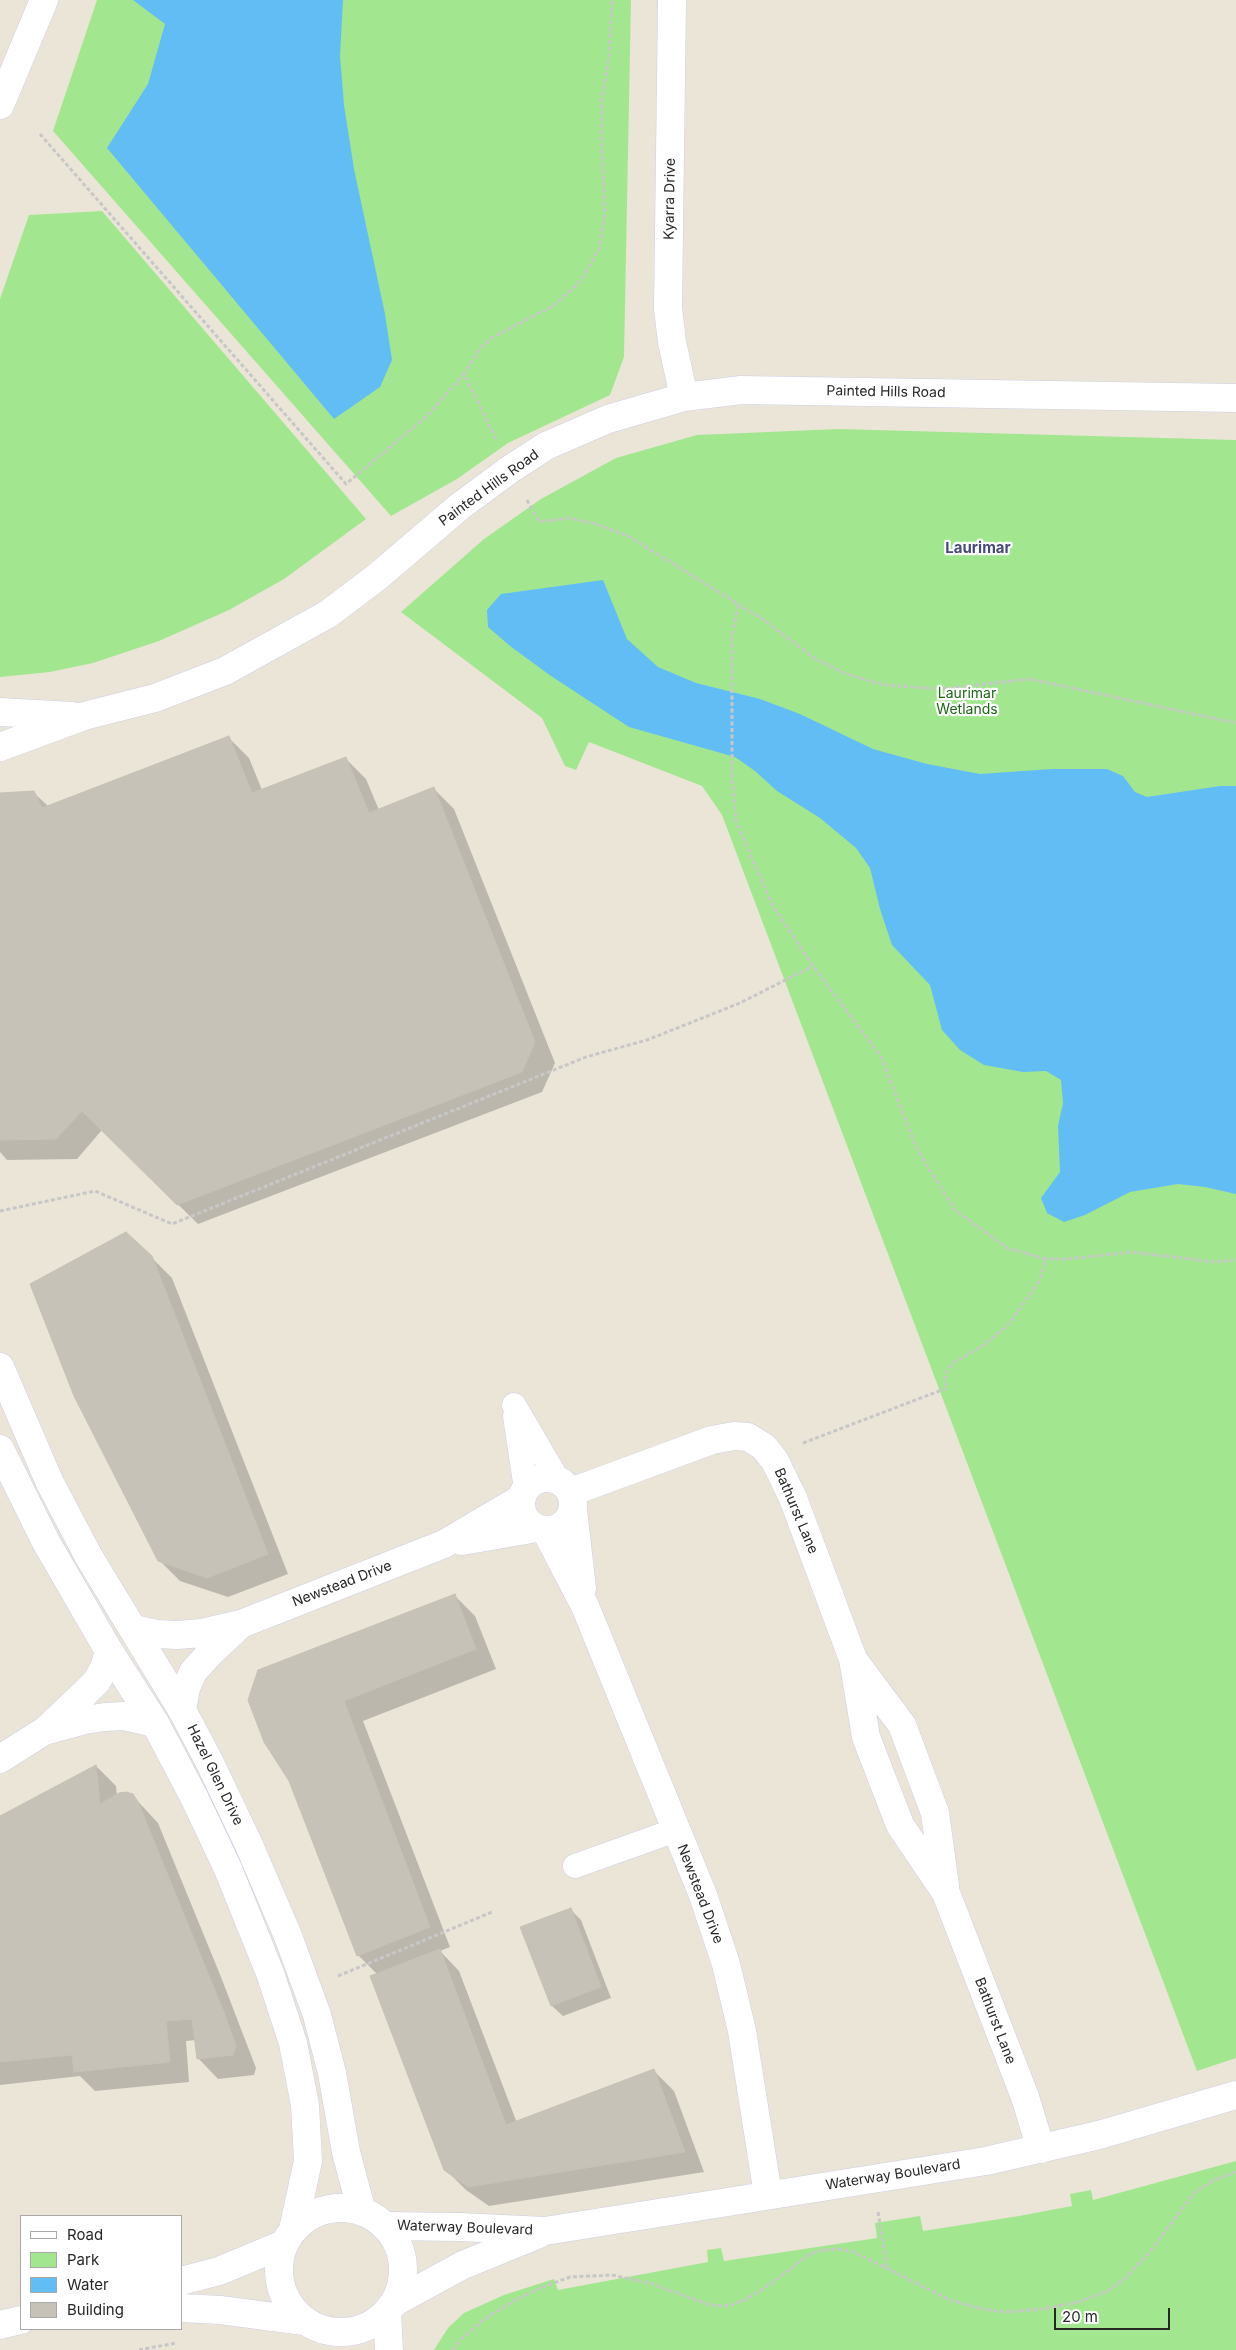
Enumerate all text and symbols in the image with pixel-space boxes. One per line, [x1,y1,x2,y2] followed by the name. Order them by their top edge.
[661,158,679,240] street label: Kyarra Drive
[826,383,946,401] street label: Painted Hills Road
[436,446,542,530] street label: Painted Hills Road
[945,539,1011,557] district label: Laurimar
[936,686,998,719] park label: Laurimar Wetlands
[770,1466,822,1556] street label: Bathurst Lane
[290,1557,394,1611] street label: Newstead Drive
[183,1722,247,1828] street label: Hazel Glen Drive
[673,1842,727,1946] street label: Newstead Drive
[971,1975,1019,2067] street label: Bathurst Lane
[824,2156,962,2194] street label: Waterway Boulevard
[20,2215,182,2330] legend
[397,2217,533,2239] street label: Waterway Boulevard
[67,2225,103,2244] text: Road
[67,2250,99,2269] text: Park
[67,2275,109,2294] text: Water
[1056,2298,1172,2330] scale bar
[67,2300,124,2319] text: Building
[1062,2307,1098,2326] text: 20 m

